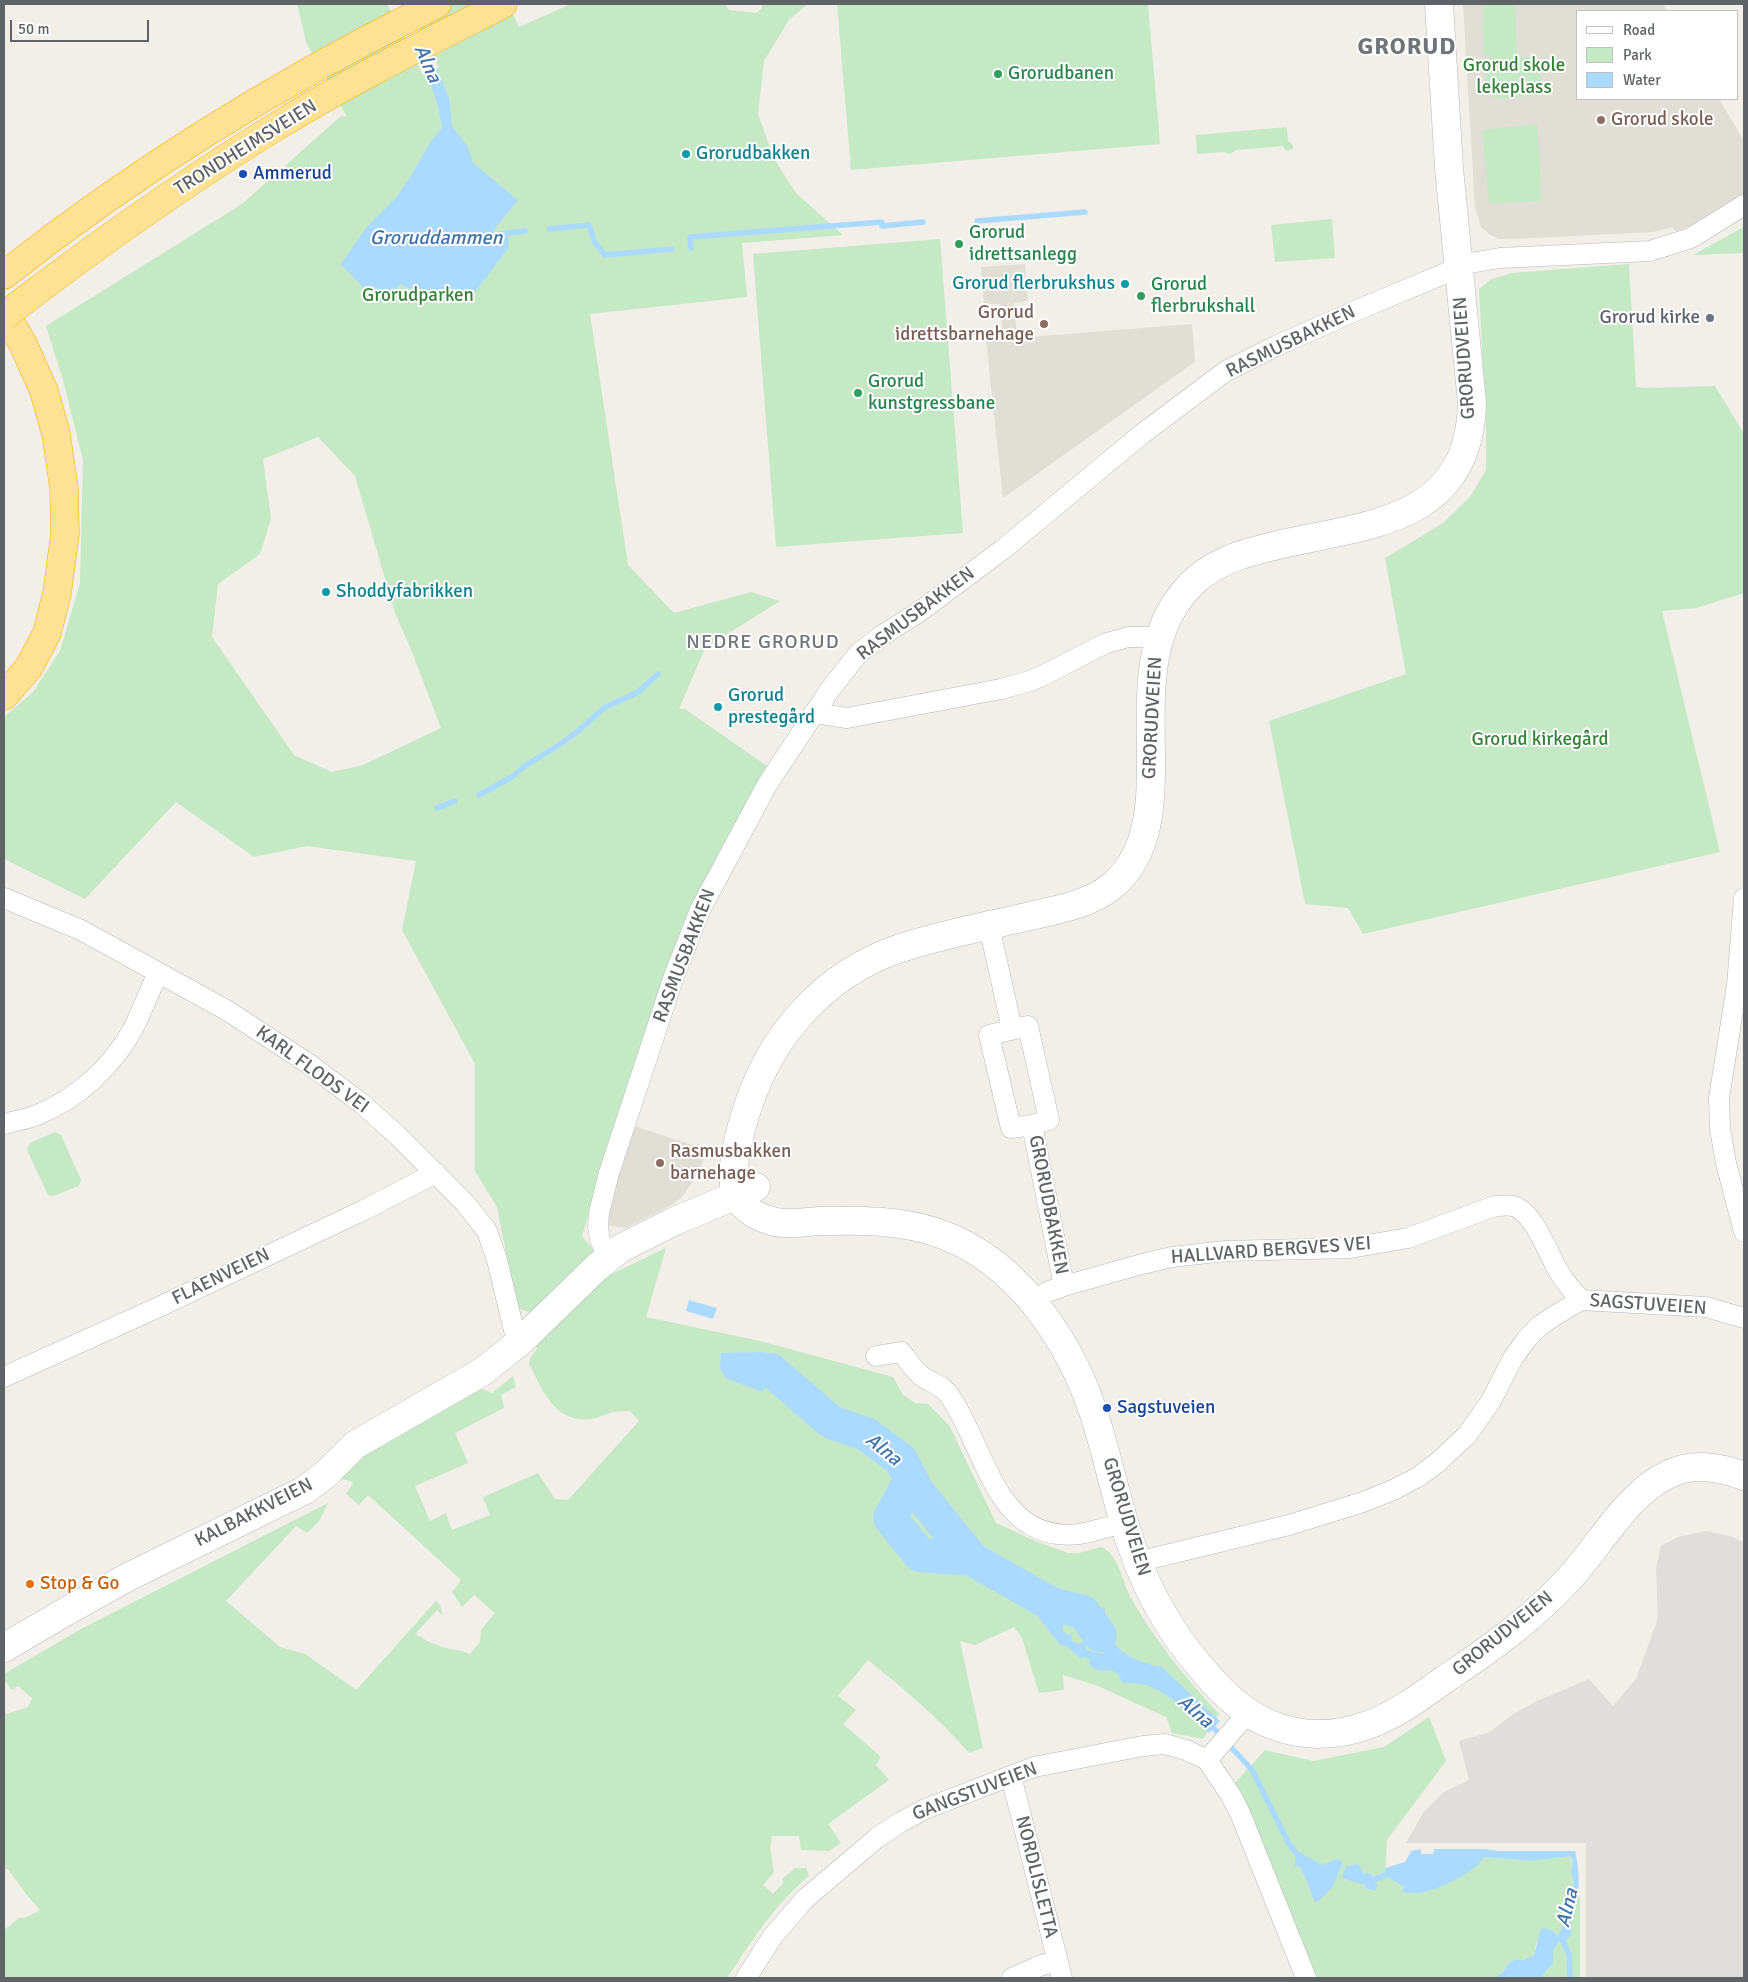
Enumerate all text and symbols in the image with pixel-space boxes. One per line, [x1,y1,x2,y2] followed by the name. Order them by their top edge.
[12,10,151,42] scale bar
[1576,10,1738,100] legend
[18,20,49,38] text: 50 m
[1623,21,1655,39] text: Road
[1357,34,1457,62] district label: GRORUD
[408,41,446,87] water label: Alna
[1623,46,1652,64] text: Park
[1463,55,1565,99] park label: Grorud skole lekeplass
[1008,63,1114,85] place label: Grorudbanen
[992,68,1004,80] marker: Grorudbanen
[1623,71,1661,89] text: Water
[171,95,321,201] street label: TRONDHEIMSVEIEN
[1611,109,1714,131] place label: Grorud skole
[1595,114,1607,126] marker: Grorud skole
[696,143,810,165] place label: Grorudbakken
[680,148,692,160] marker: Grorudbakken
[253,163,332,185] place label: Ammerud
[237,168,249,180] marker: Ammerud
[969,222,1077,266] place label: Grorud idrettsanlegg
[370,227,502,251] water label: Groruddammen
[953,238,965,250] marker: Grorud idrettsanlegg
[952,273,1115,295] place label: Grorud flerbrukshus
[1151,274,1255,318] place label: Grorud flerbrukshall
[1119,278,1131,290] marker: Grorud flerbrukshus
[362,285,474,307] park label: Grorudparken
[1135,290,1147,302] marker: Grorud flerbrukshall
[1449,296,1481,420] street label: GRORUDVEIEN
[1222,301,1360,383] street label: RASMUSBAKKEN
[895,302,1034,346] place label: Grorud idrettsbarnehage
[1599,307,1700,329] place label: Grorud kirke
[1704,312,1716,324] marker: Grorud kirke
[1038,318,1050,330] marker: Grorud idrettsbarnehage
[868,371,995,415] place label: Grorud kunstgressbane
[852,387,864,399] marker: Grorud kunstgressbane
[853,562,979,666] street label: RASMUSBAKKEN
[336,581,473,603] place label: Shoddyfabrikken
[320,586,332,598] marker: Shoddyfabrikken
[685,631,841,655] district label: NEDRE GRORUD
[1138,656,1168,780] street label: GRORUDVEIEN
[728,685,815,729] place label: Grorud prestegård
[712,701,724,713] marker: Grorud prestegård
[1471,729,1609,751] park label: Grorud kirkegård
[649,886,721,1026] street label: RASMUSBAKKEN
[251,1021,373,1119] street label: KARL FLODS VEI
[1023,1133,1073,1277] street label: GRORUDBAKKEN
[670,1141,791,1185] place label: Rasmusbakken barnehage
[654,1157,666,1169] marker: Rasmusbakken barnehage
[1170,1233,1372,1269] street label: HALLVARD BERGVES VEI
[168,1244,274,1310] street label: FLAENVEIEN
[1589,1290,1707,1320] street label: SAGSTUVEIEN
[1117,1397,1215,1419] place label: Sagstuveien
[1101,1402,1113,1414] marker: Sagstuveien
[860,1428,906,1472] water label: Alna
[1097,1455,1155,1579] street label: GRORUDVEIEN
[191,1473,317,1553] street label: KALBAKKVEIEN
[40,1573,119,1595] place label: Stop & Go
[24,1578,36,1590] marker: Stop & Go
[1448,1587,1558,1681] street label: GRORUDVEIEN
[1172,1690,1218,1734] water label: Alna
[909,1758,1041,1826] street label: GANGSTUVEIEN
[1010,1814,1062,1940] street label: NORDLISLETTA
[1552,1886,1584,1930] water label: Alna

